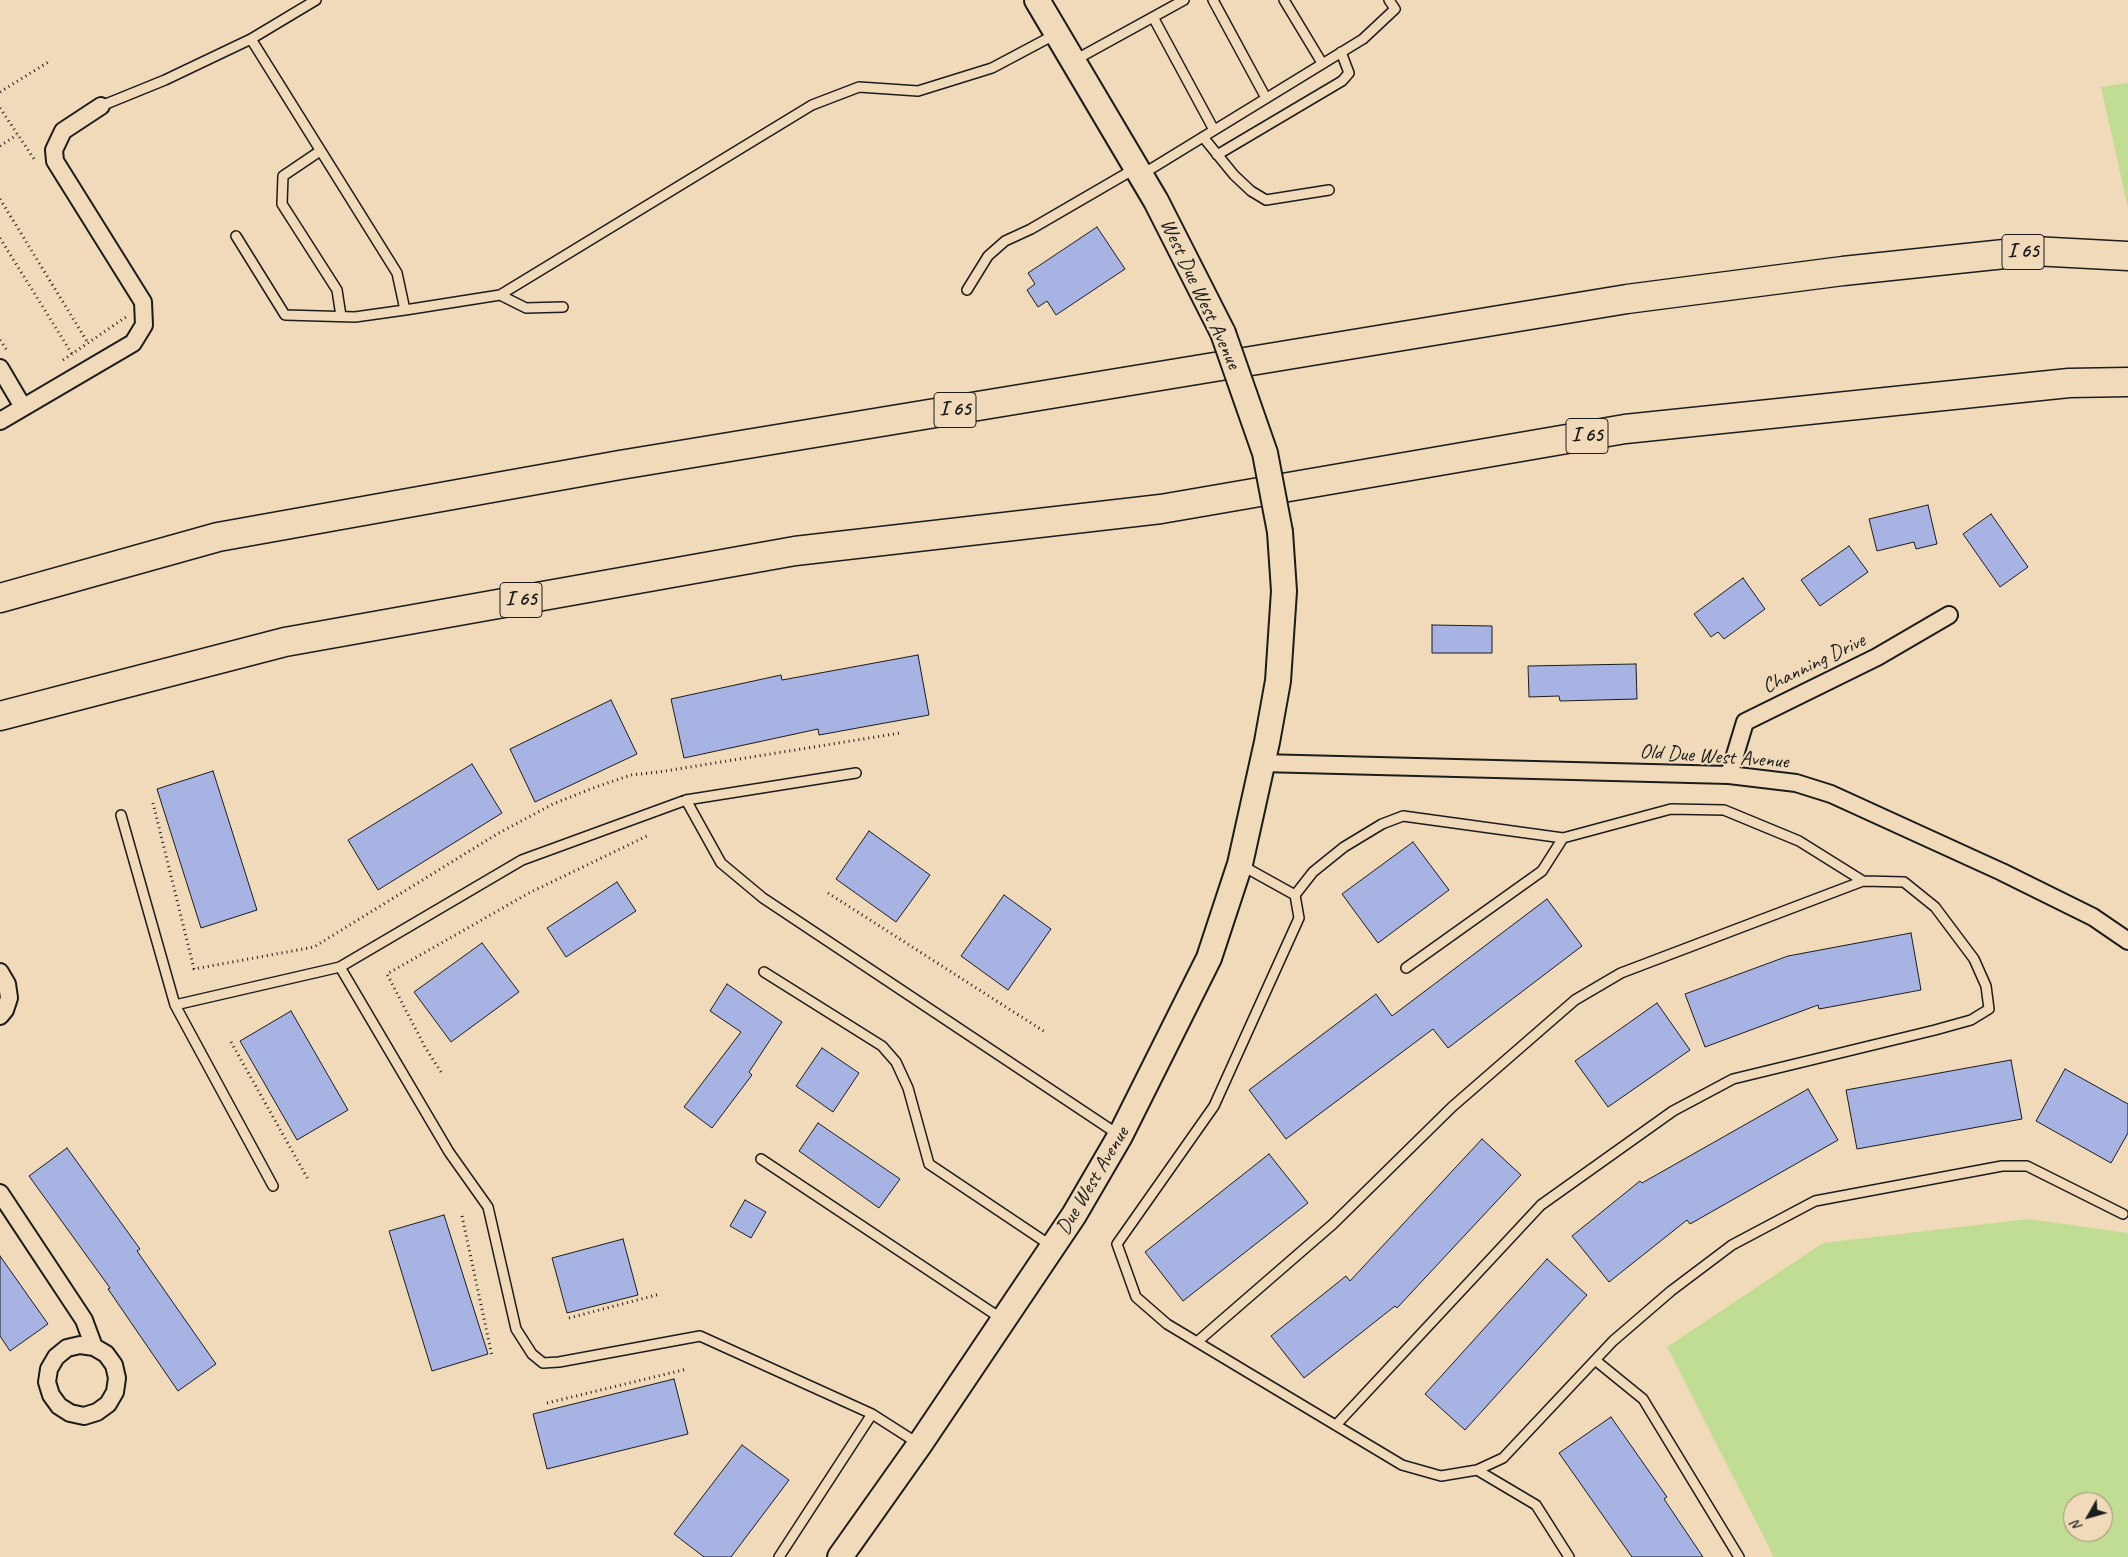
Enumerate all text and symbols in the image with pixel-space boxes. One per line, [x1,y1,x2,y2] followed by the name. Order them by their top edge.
[1154,215,1246,373] street label: West Due West Avenue
[2002,234,2044,270] road number: I 65
[934,392,976,428] road number: I 65
[1566,418,1608,454] road number: I 65
[500,582,542,618] road number: I 65
[1758,628,1870,700] street label: Channing Drive
[1639,739,1789,775] street label: Old Due West Avenue
[1051,1122,1135,1240] street label: Due West Avenue
[2063,1492,2113,1542] north arrow
[2067,1517,2086,1535] text: N

